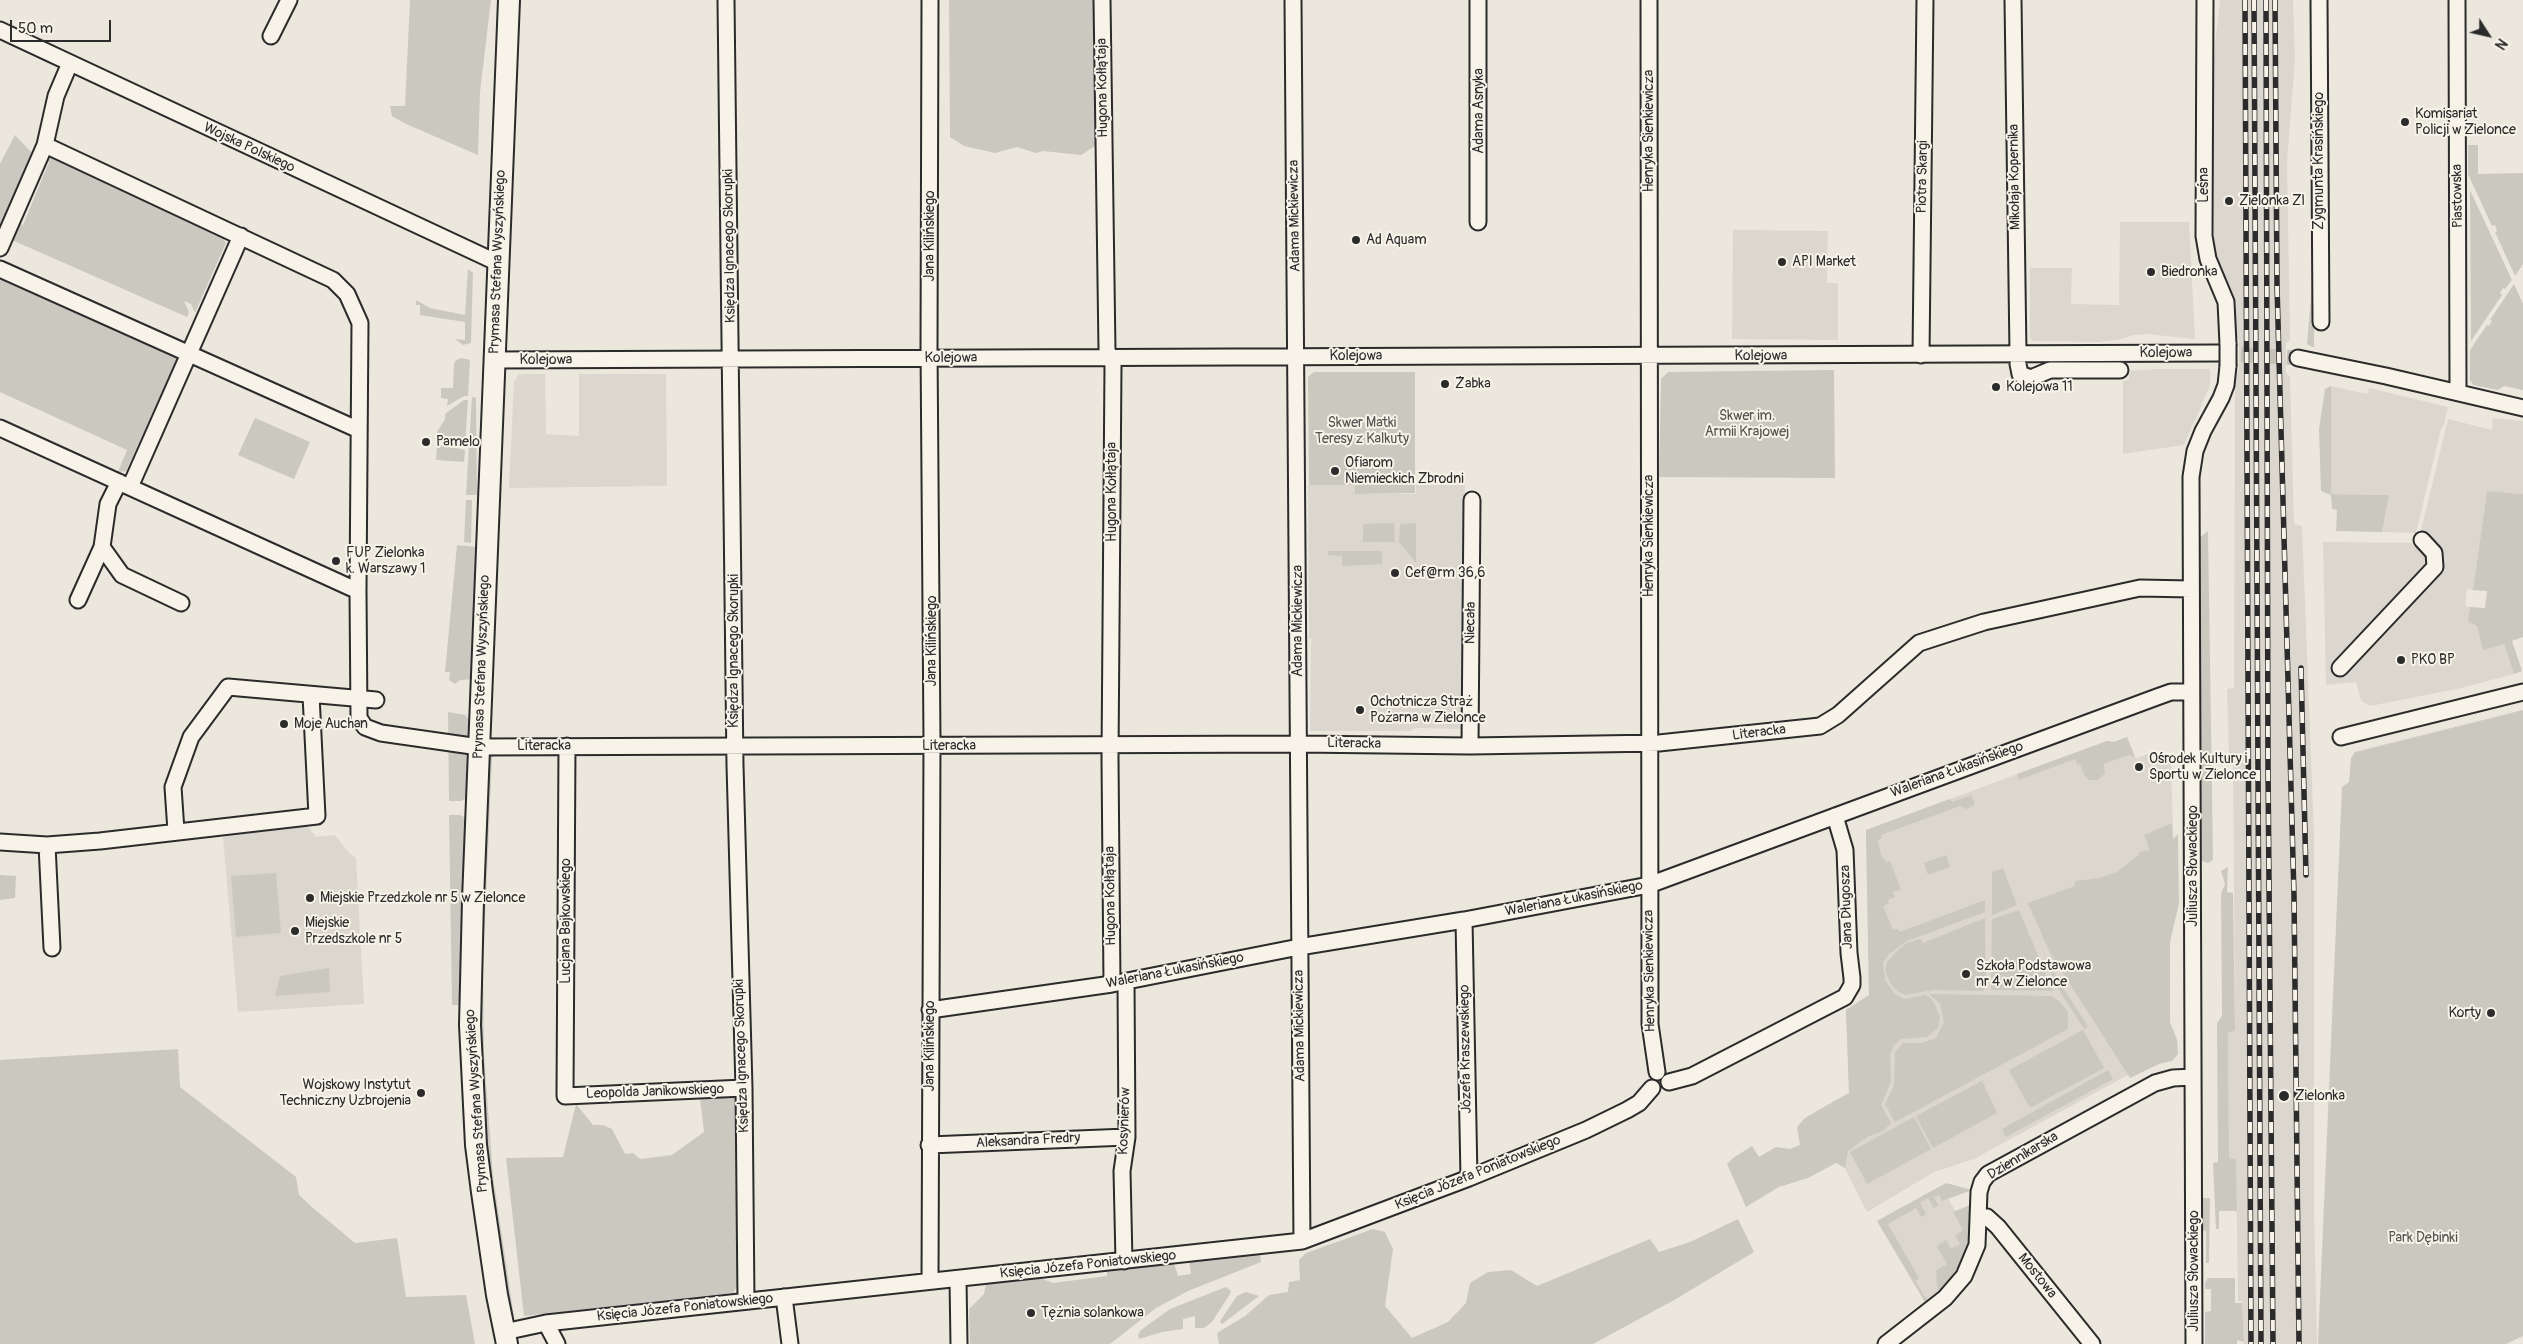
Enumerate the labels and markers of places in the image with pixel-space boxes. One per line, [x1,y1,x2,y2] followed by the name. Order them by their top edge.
[2415,106,2516,138] place label: Komisariat Policji w Zielonce
[2399,116,2411,128] marker: Komisariat Policji w Zielonce
[2239,193,2305,209] place label: Zielonka Zl
[2223,195,2235,207] marker: Zielonka Zl
[1366,232,1427,248] place label: Ad Aquam
[1350,234,1362,246] marker: Ad Aquam
[1792,254,1856,270] place label: API Market
[1776,256,1788,268] marker: API Market
[2161,264,2218,280] place label: Biedronka
[2145,266,2157,278] marker: Biedronka
[1455,376,1491,392] place label: Żabka
[1439,378,1451,390] marker: Żabka
[2006,379,2073,395] place label: Kolejowa 11
[1990,381,2002,393] marker: Kolejowa 11
[436,434,480,450] place label: Pamelo
[420,436,432,448] marker: Pamelo
[1345,455,1464,488] place label: Ofiarom Niemieckich Zbrodni
[1329,465,1341,477] marker: Ofiarom Niemieckich Zbrodni
[346,545,425,578] place label: FUP Zielonka k. Warszawy 1
[330,555,342,567] marker: FUP Zielonka k. Warszawy 1
[1405,565,1486,581] place label: Cef@rm 36,6
[1389,567,1401,579] marker: Cef@rm 36,6
[2411,652,2455,668] place label: PKO BP
[2395,654,2407,666] marker: PKO BP
[1370,694,1486,726] place label: Ochotnicza Straż Pożarna w Zielonce
[1354,704,1366,716] marker: Ochotnicza Straż Pożarna w Zielonce
[294,716,368,732] place label: Moje Auchan
[278,718,290,730] marker: Moje Auchan
[2149,751,2256,784] place label: Ośrodek Kultury i Sportu w Zielonce
[2133,761,2145,773] marker: Ośrodek Kultury i Sportu w Zielonce
[320,890,525,906] place label: Miejskie Przedzkole nr 5 w Zielonce
[304,892,316,904] marker: Miejskie Przedzkole nr 5 w Zielonce
[305,915,402,948] place label: Miejskie Przedszkole nr 5
[289,925,301,937] marker: Miejskie Przedszkole nr 5
[1976,958,2091,990] place label: Szkoła Podstawowa nr 4 w Zielonce
[1960,968,1972,980] marker: Szkoła Podstawowa nr 4 w Zielonce
[2448,1005,2481,1021] place label: Korty
[2485,1007,2497,1019] marker: Korty
[280,1077,411,1110] place label: Wojskowy Instytut Techniczny Uzbrojenia
[415,1087,427,1099] marker: Wojskowy Instytut Techniczny Uzbrojenia
[2295,1088,2345,1104] place label: Zielonka
[2277,1089,2291,1103] marker: Zielonka
[1041,1305,1144,1321] place label: Tężnia solankowa
[1025,1307,1037,1319] marker: Tężnia solankowa

